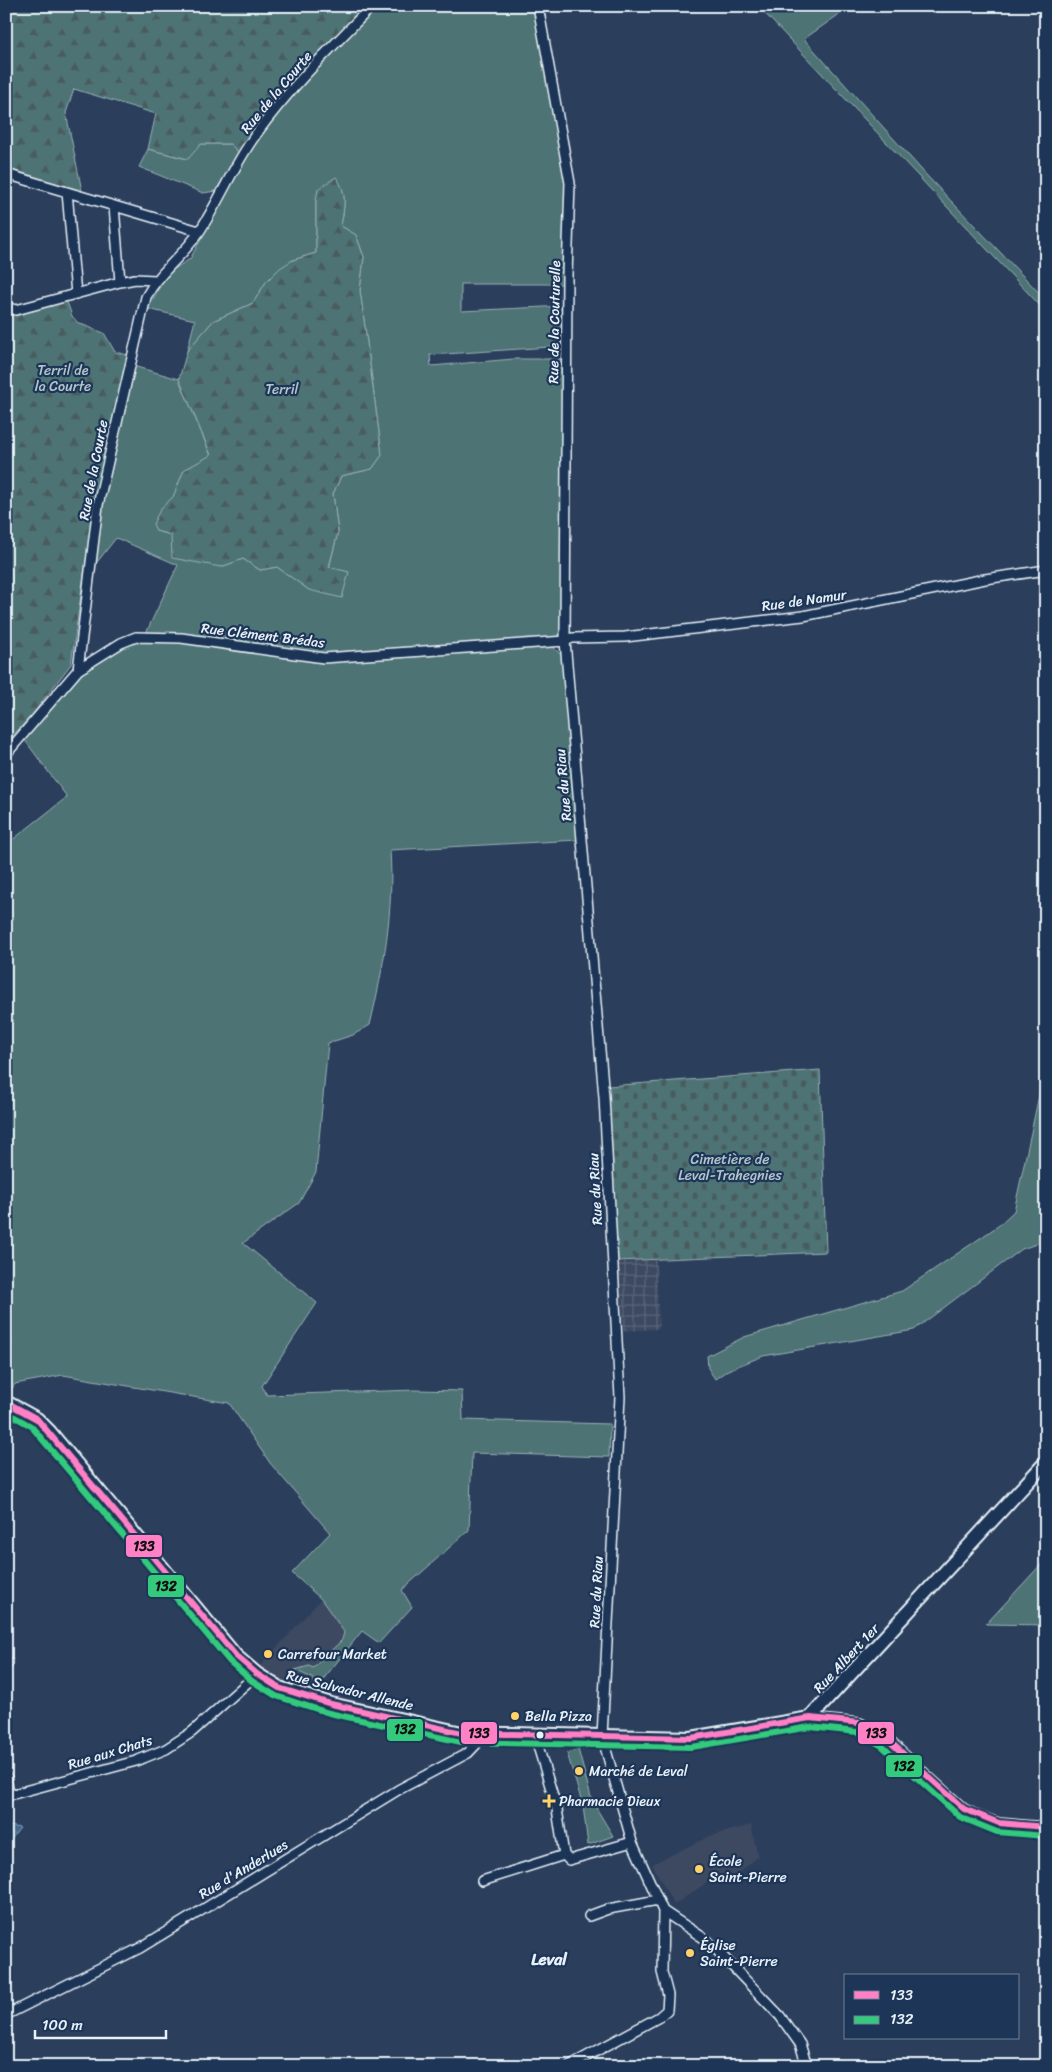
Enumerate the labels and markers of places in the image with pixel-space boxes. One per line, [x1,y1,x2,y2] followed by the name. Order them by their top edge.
[278,1642,387,1667] place label: Carrefour Market
[262,1648,274,1660] marker: Carrefour Market
[525,1704,592,1729] place label: Bella Pizza
[509,1710,521,1722] marker: Bella Pizza
[535,1730,545,1740] unlabelled marker
[589,1759,689,1784] place label: Marché de Leval
[573,1765,585,1777] marker: Marché de Leval
[559,1789,662,1814] place label: Pharmacie Dieux
[543,1795,555,1807] marker: Pharmacie Dieux
[709,1849,787,1890] place label: École Saint-Pierre
[693,1863,705,1875] marker: École Saint-Pierre
[700,1933,778,1974] place label: Église Saint-Pierre
[684,1947,696,1959] marker: Église Saint-Pierre

